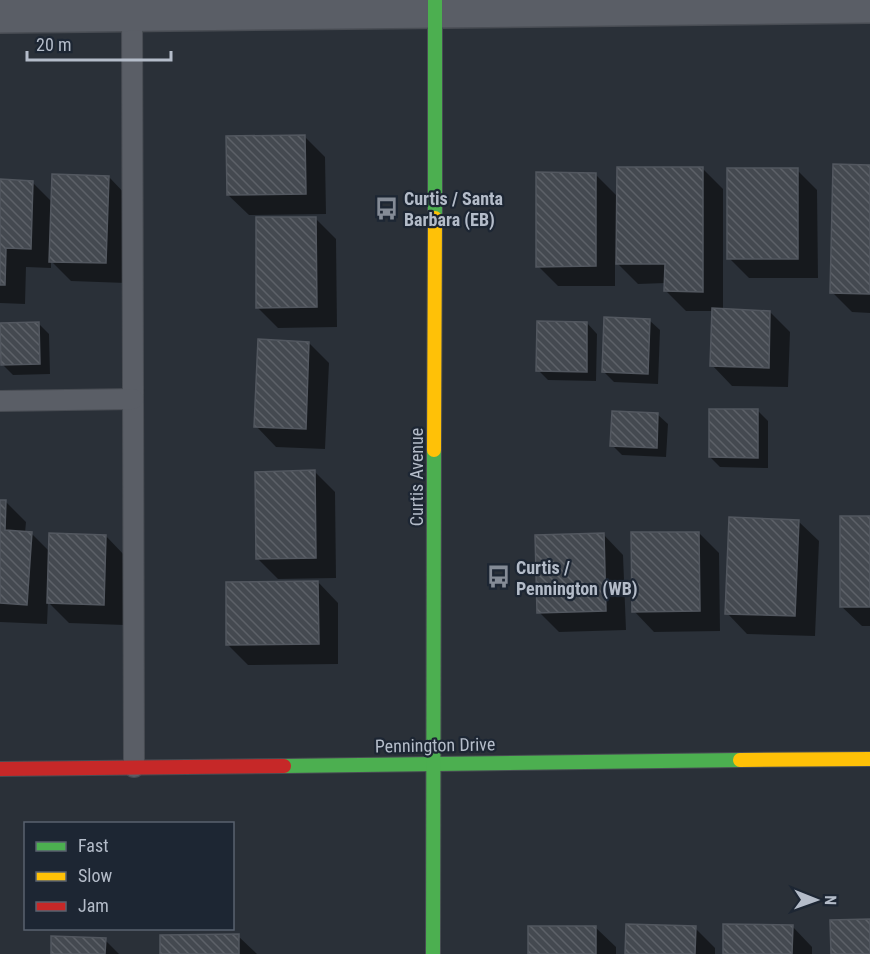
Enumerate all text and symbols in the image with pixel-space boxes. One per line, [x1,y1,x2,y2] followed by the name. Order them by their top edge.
[27,24,171,62] scale bar
[36,34,71,55] text: 20 m
[404,188,503,231] place label: Curtis / Santa Barbara (EB)
[373,195,399,221] bus stop icon: Curtis / Santa Barbara (EB)
[406,428,427,526] street label: Curtis Avenue
[516,557,638,600] place label: Curtis / Pennington (WB)
[485,564,511,590] bus stop icon: Curtis / Pennington (WB)
[375,733,495,757] street label: Pennington Drive
[24,822,234,930] legend
[78,835,109,856] text: Fast
[78,865,113,886] text: Slow
[786,870,846,930] north arrow
[78,895,109,916] text: Jam
[821,895,840,905] text: N

